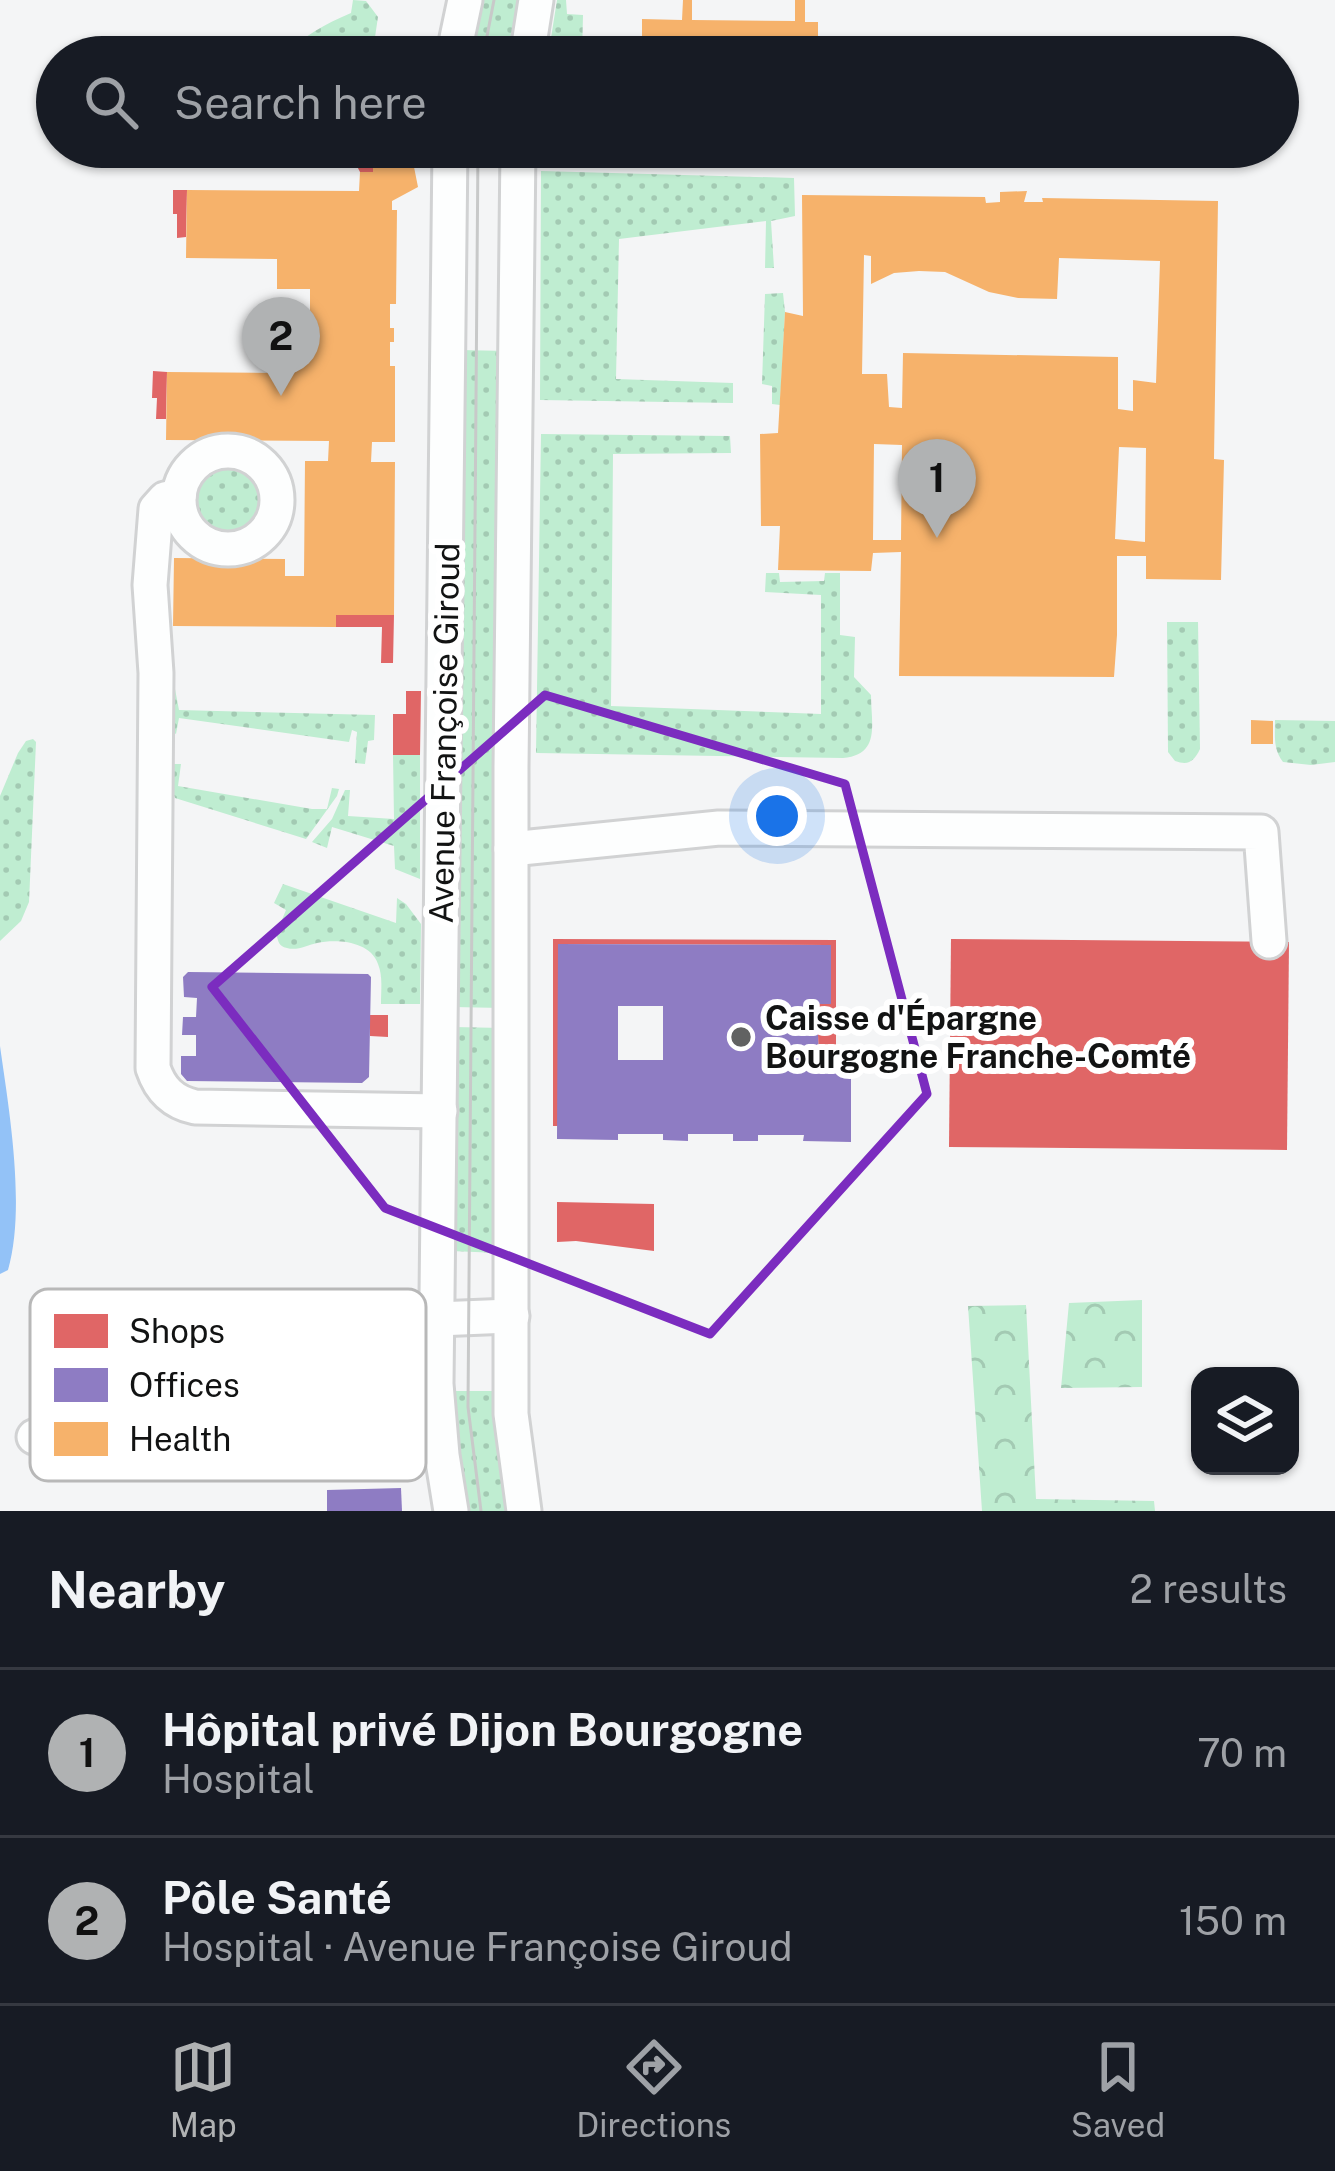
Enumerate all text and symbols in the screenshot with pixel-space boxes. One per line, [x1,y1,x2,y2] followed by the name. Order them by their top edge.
[36,36,1299,168] search box
[78,69,144,135] icon: search
[174,76,427,129] text: Search here
[242,297,320,396] pin: 2
[898,439,976,538] pin: 1
[422,542,466,924] street label: Avenue Françoise Giroud
[747,786,807,846] your location
[765,998,1191,1075] place label: Caisse d'Épargne Bourgogne Franche-Comté
[728,1024,754,1050] marker: Caisse d'Épargne Bourgogne Franche-Comté
[30,1289,426,1481] legend
[129,1312,225,1350] text: Shops
[129,1366,240,1404] text: Offices
[1191,1367,1299,1475] map controls
[1191,1367,1299,1475] button: layers
[129,1420,231,1458] text: Health
[48,1560,225,1619] text: Nearby
[1130,1566,1287,1612] text: 2 results
[162,1703,803,1756] text: Hôpital privé Dijon Bourgogne
[79,1730,95,1776] text: 1
[1197,1730,1287,1776] text: 70 m
[162,1756,315,1802] text: Hospital
[162,1871,392,1924] text: Pôle Santé
[75,1898,99,1944] text: 2
[1179,1898,1287,1944] text: 150 m
[162,1924,792,1970] text: Hospital · Avenue Françoise Giroud
[170,2034,237,2144] tab: Map
[576,2034,731,2144] tab: Directions
[1071,2034,1165,2144] tab: Saved

